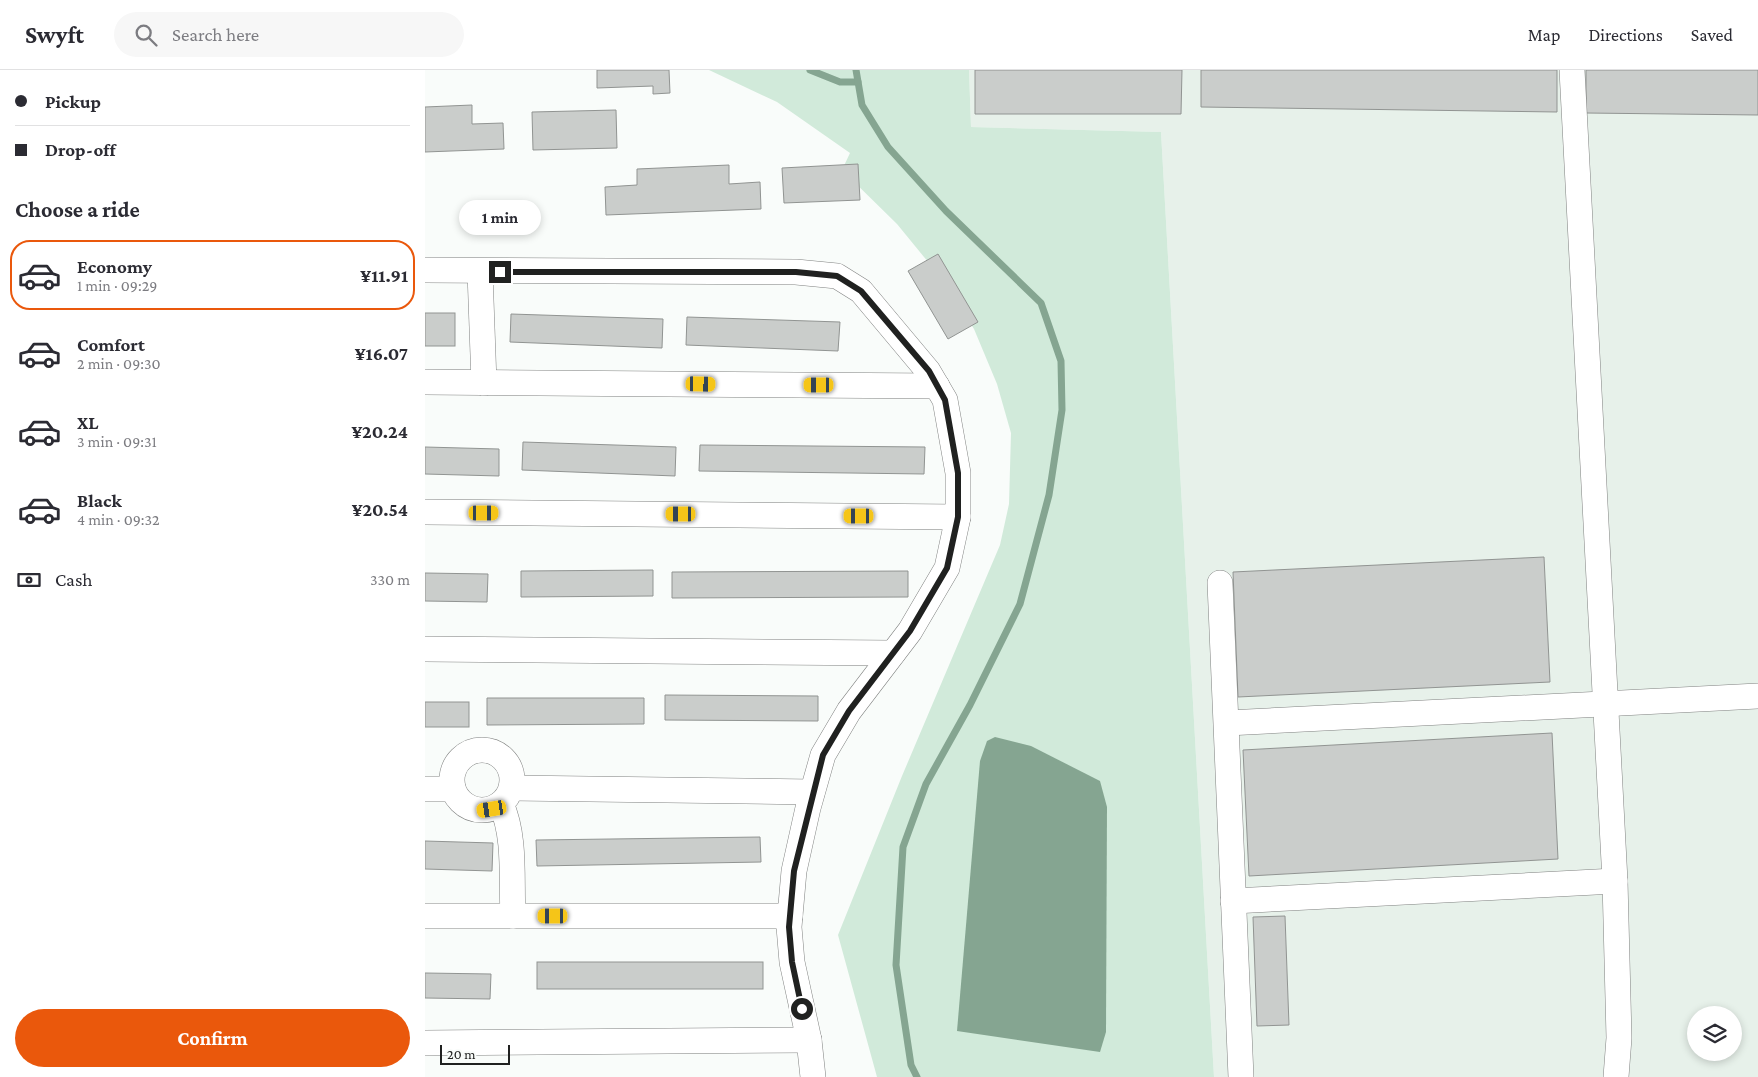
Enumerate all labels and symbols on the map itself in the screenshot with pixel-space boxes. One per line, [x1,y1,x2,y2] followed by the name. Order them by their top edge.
[459,200,541,234] callout: 1 min
[489,261,511,283] route end
[685,376,716,392] car
[804,378,834,393] car
[469,506,499,521] car
[666,507,696,522] car
[844,509,874,524] car
[476,799,507,819] car
[538,909,568,924] car
[791,998,813,1020] route start
[440,1042,510,1065] scale bar

